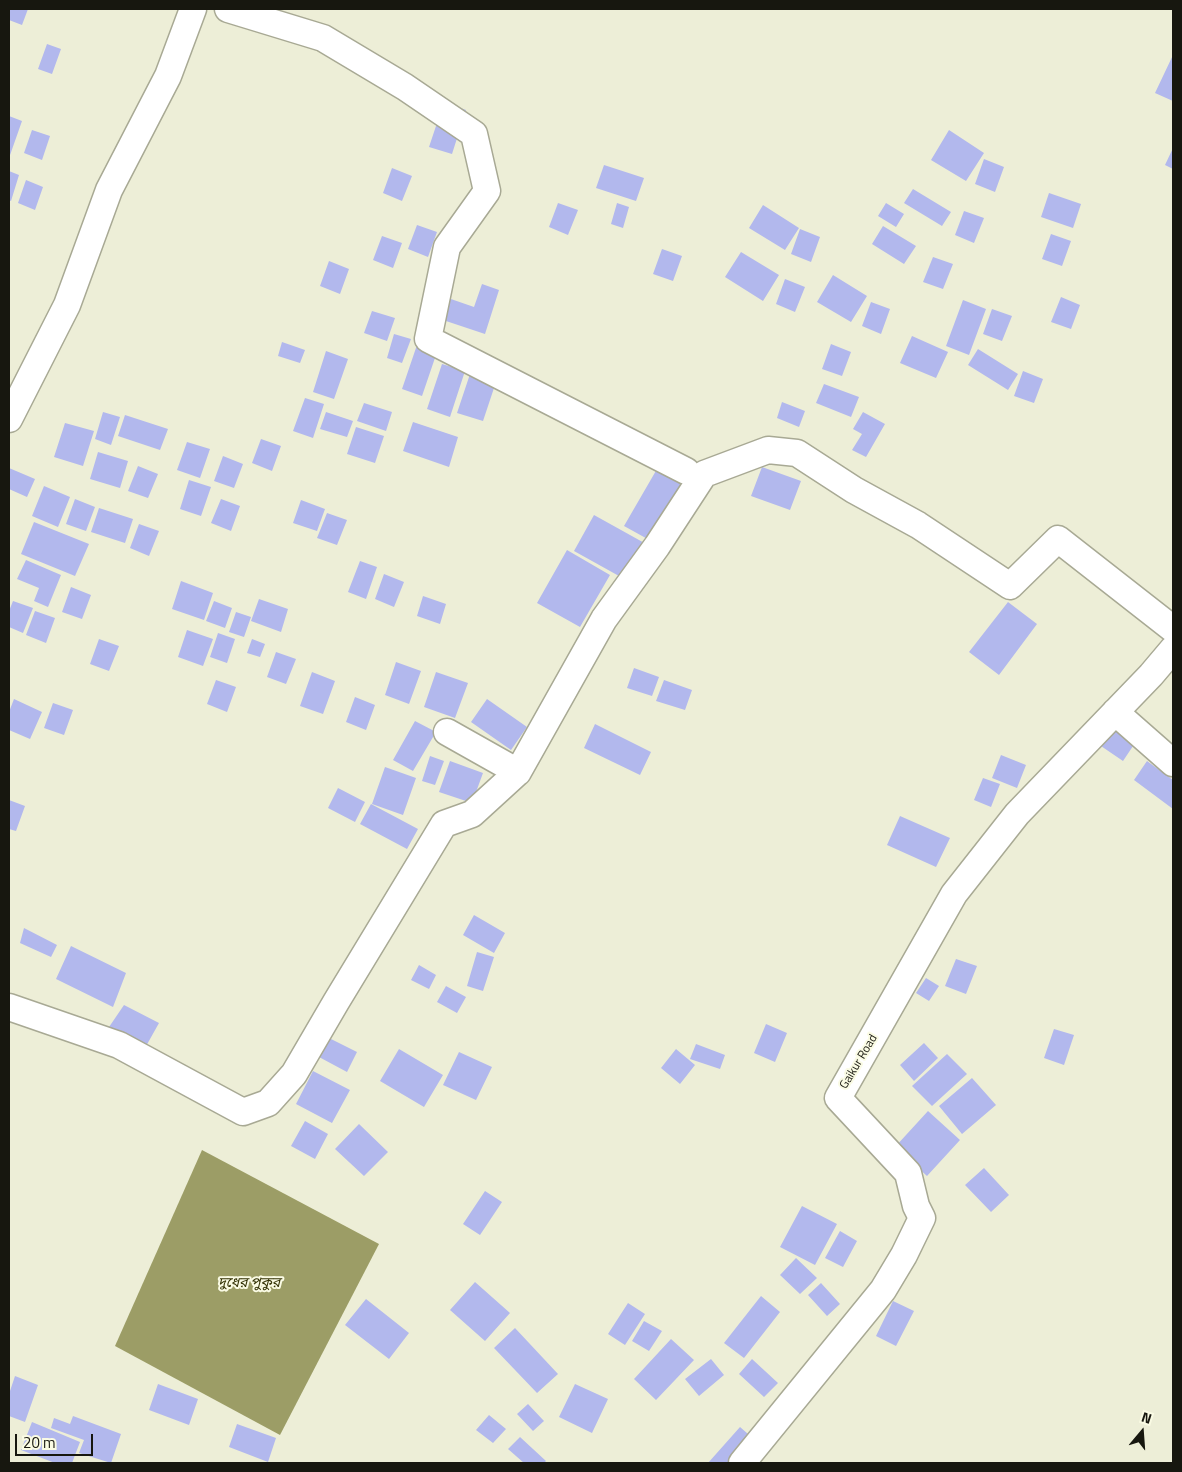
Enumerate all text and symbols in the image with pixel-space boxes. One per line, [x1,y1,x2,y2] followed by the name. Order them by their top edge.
[837,1032,881,1092] street label: Gaikur Road
[218,1276,280,1292] water label: দুধের পুকুর
[1139,1406,1155,1429] text: N
[1117,1407,1167,1457] north arrow
[18,1424,95,1456] scale bar
[23,1431,56,1454] text: 20 m

